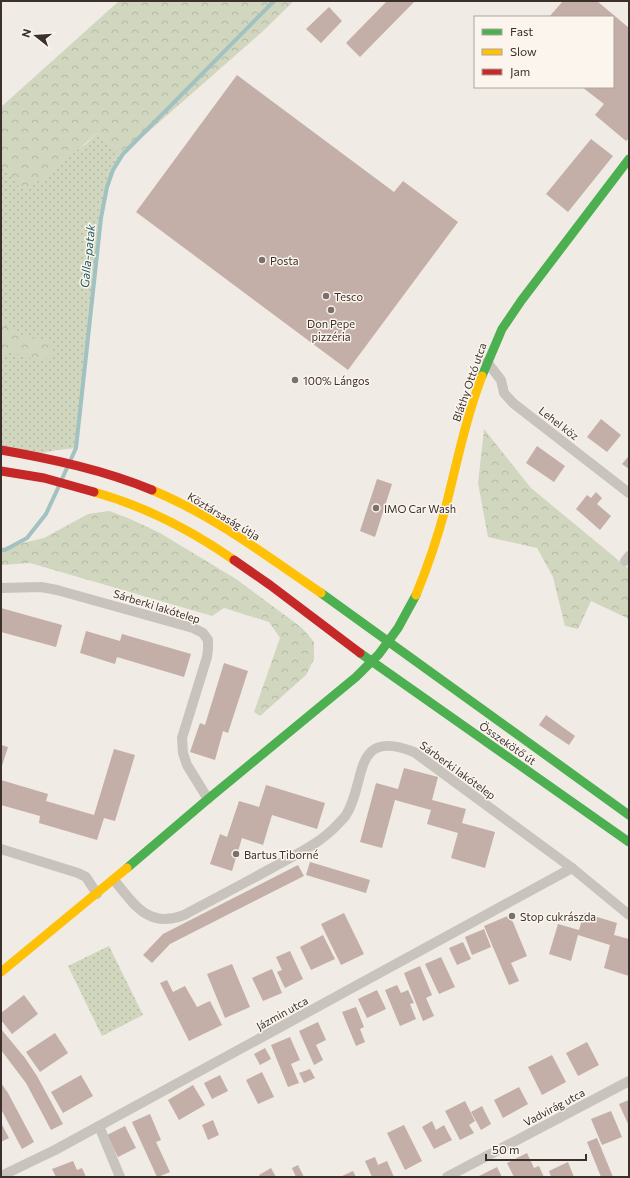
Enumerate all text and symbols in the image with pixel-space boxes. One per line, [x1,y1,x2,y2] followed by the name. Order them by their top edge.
[16,16,56,56] north arrow
[474,16,614,88] legend
[510,24,533,38] text: Fast
[19,27,33,39] text: N
[510,44,537,58] text: Slow
[510,64,530,79] text: Jam
[77,223,97,288] water label: Galla-patak
[270,254,298,267] place label: Posta
[257,255,267,265] marker: Posta
[334,290,363,303] place label: Tesco
[321,291,331,301] marker: Tesco
[326,305,336,315] marker: Don Pepe pizzéria
[307,317,355,343] place label: Don Pepe pizzéria
[449,341,489,423] street label: Bláthy Ottó utca
[303,374,369,387] place label: 100% Lángos
[290,375,300,385] marker: 100% Lángos
[537,403,582,443] street label: Lehel köz
[185,489,263,543] street label: Köztársaság útja
[384,502,456,515] place label: IMO Car Wash
[371,503,381,513] marker: IMO Car Wash
[112,587,202,625] street label: Sárberki lakótelep
[477,718,540,768] street label: Összekötő út
[418,738,498,802] street label: Sárberki lakótelep
[244,848,319,861] place label: Bartus Tiborné
[231,849,241,859] marker: Bartus Tiborné
[520,910,596,923] place label: Stop cukrászda
[507,911,517,921] marker: Stop cukrászda
[254,994,311,1033] street label: Jázmin utca
[521,1085,587,1129] street label: Vadvirág utca
[486,1136,586,1162] scale bar
[492,1142,520,1156] text: 50 m

